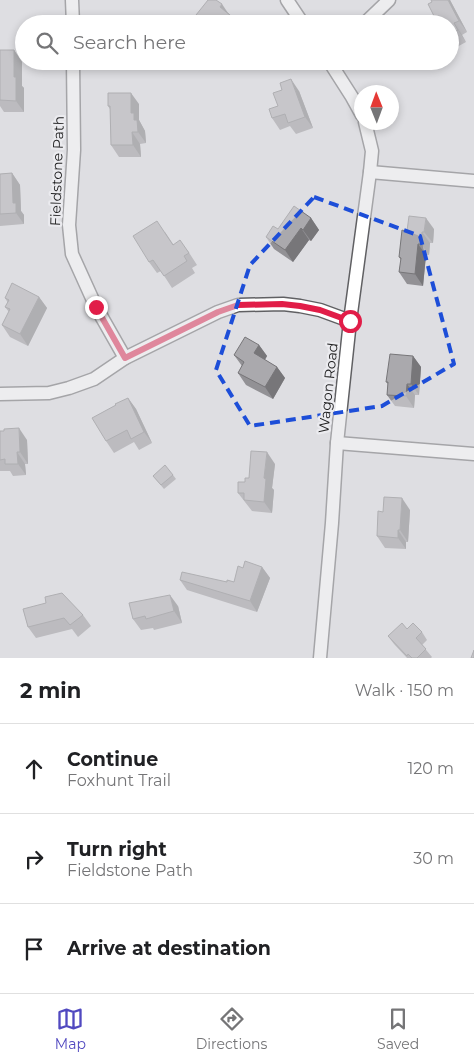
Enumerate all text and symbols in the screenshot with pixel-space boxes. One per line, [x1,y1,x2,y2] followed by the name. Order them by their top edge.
[15,15,459,70] search box
[33,29,61,57] icon: search
[73,31,186,54] text: Search here
[354,85,399,130] north arrow
[46,116,68,226] street label: Fieldstone Path
[85,296,108,319] route end
[339,310,362,333] route start
[314,342,342,434] street label: Wagon Road
[20,678,81,703] text: 2 min
[355,681,454,700] text: Walk · 150 m
[67,748,158,771] text: Continue
[20,755,48,783] icon: ahead
[407,759,454,778] text: 120 m
[67,771,171,790] text: Foxhunt Trail
[67,838,167,861] text: Turn right
[20,845,48,873] icon: right
[413,849,454,868] text: 30 m
[67,861,193,880] text: Fieldstone Path
[20,935,48,963] icon: arrive
[67,937,271,960] text: Arrive at destination
[55,1005,86,1053] tab: Map
[196,1005,267,1053] tab: Directions
[377,1005,419,1053] tab: Saved

